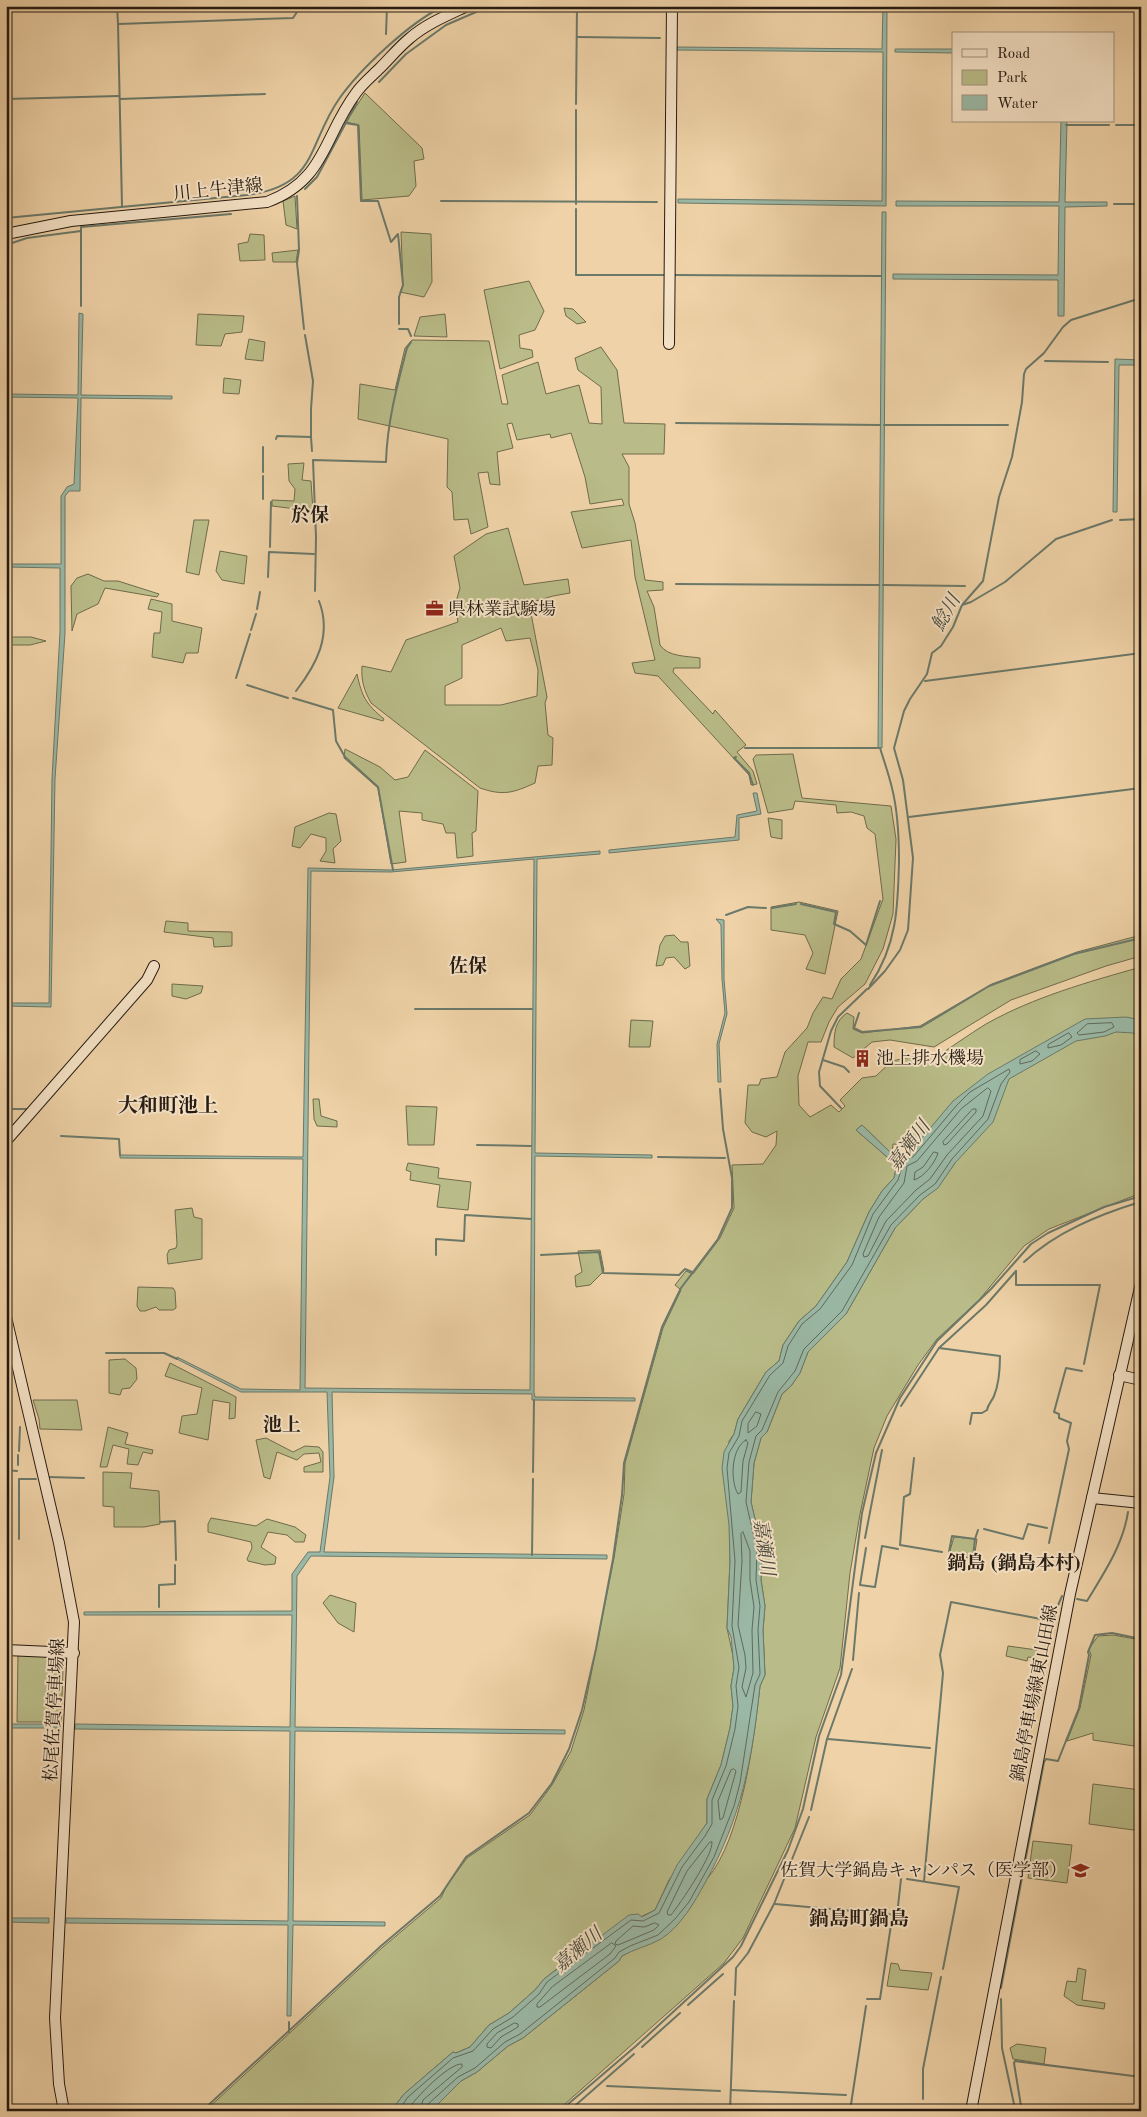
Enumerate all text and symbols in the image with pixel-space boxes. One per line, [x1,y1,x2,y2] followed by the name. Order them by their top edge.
[952,32,1114,122] legend
[997,47,1031,62] text: Road
[997,71,1028,86] text: Park
[997,97,1038,112] text: Water
[172,174,264,204] street label: 川上牛津線
[291,504,329,526] district label: 於保
[928,589,966,634] water label: 鯰川
[424,599,444,619] office icon: 県林業試験場
[448,599,556,619] place label: 県林業試験場
[449,955,487,977] district label: 佐保
[852,1048,872,1068] building icon: 池上排水機場
[876,1048,984,1068] place label: 池上排水機場
[118,1094,218,1117] district label: 大和町池上
[884,1115,936,1175] water label: 嘉瀬川
[263,1414,301,1436] district label: 池上
[749,1518,778,1579] water label: 嘉瀬川
[947,1552,1081,1574] district label: 鍋島 (鍋島本村)
[1007,1603,1061,1783] street label: 鍋島停車場線東山田線
[40,1638,68,1782] street label: 松尾佐賀停車場線
[780,1860,1067,1880] place label: 佐賀大学鍋島キャンパス（医学部）
[1071,1860,1091,1880] school or university icon: 佐賀大学鍋島キャンパス（医学部）
[809,1907,909,1930] district label: 鍋島町鍋島
[549,1923,608,1977] water label: 嘉瀬川

